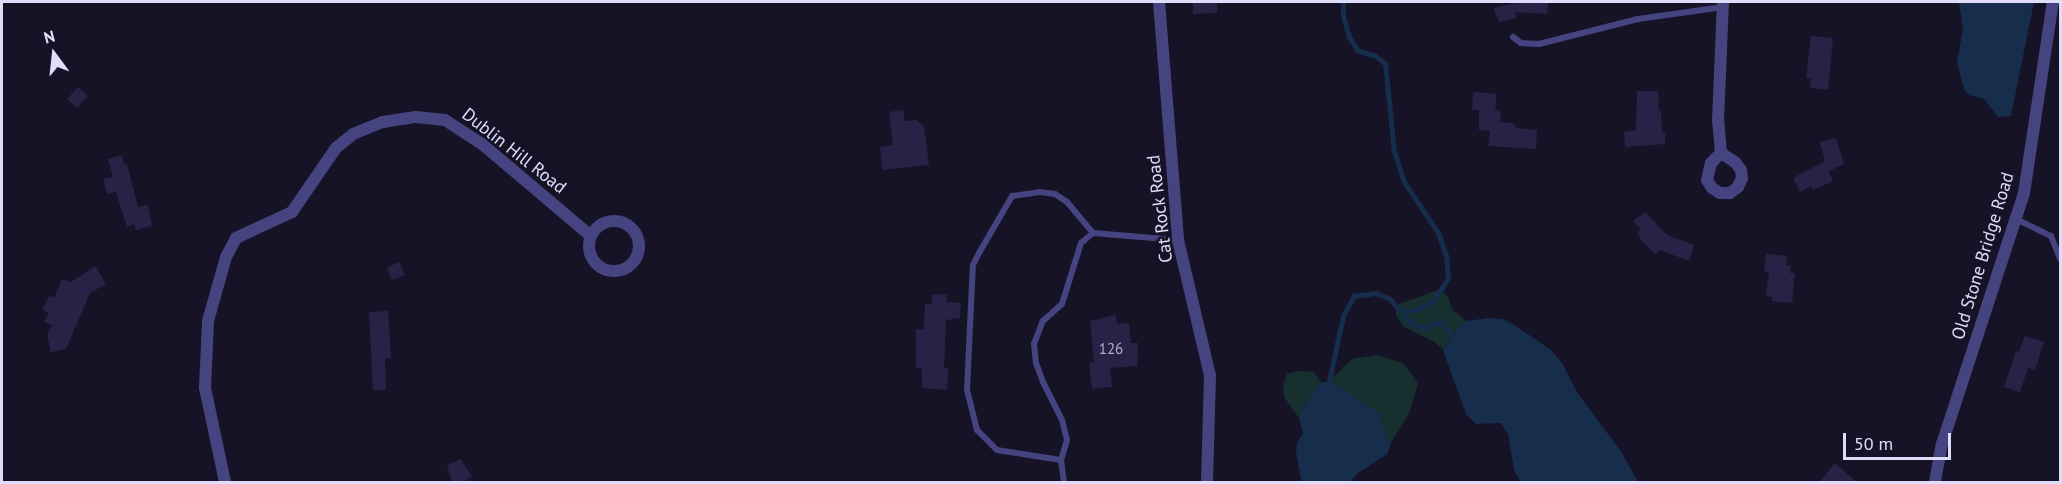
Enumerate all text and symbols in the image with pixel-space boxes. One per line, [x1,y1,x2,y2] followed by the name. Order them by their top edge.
[24,24,84,84] north arrow
[42,26,57,48] text: N
[458,104,570,198] street label: Dublin Hill Road
[1143,154,1177,264] street label: Cat Rock Road
[1947,170,2019,342] street label: Old Stone Bridge Road
[1099,340,1123,358] house number: 126
[1846,421,1954,459] scale bar
[1854,432,1893,455] text: 50 m

